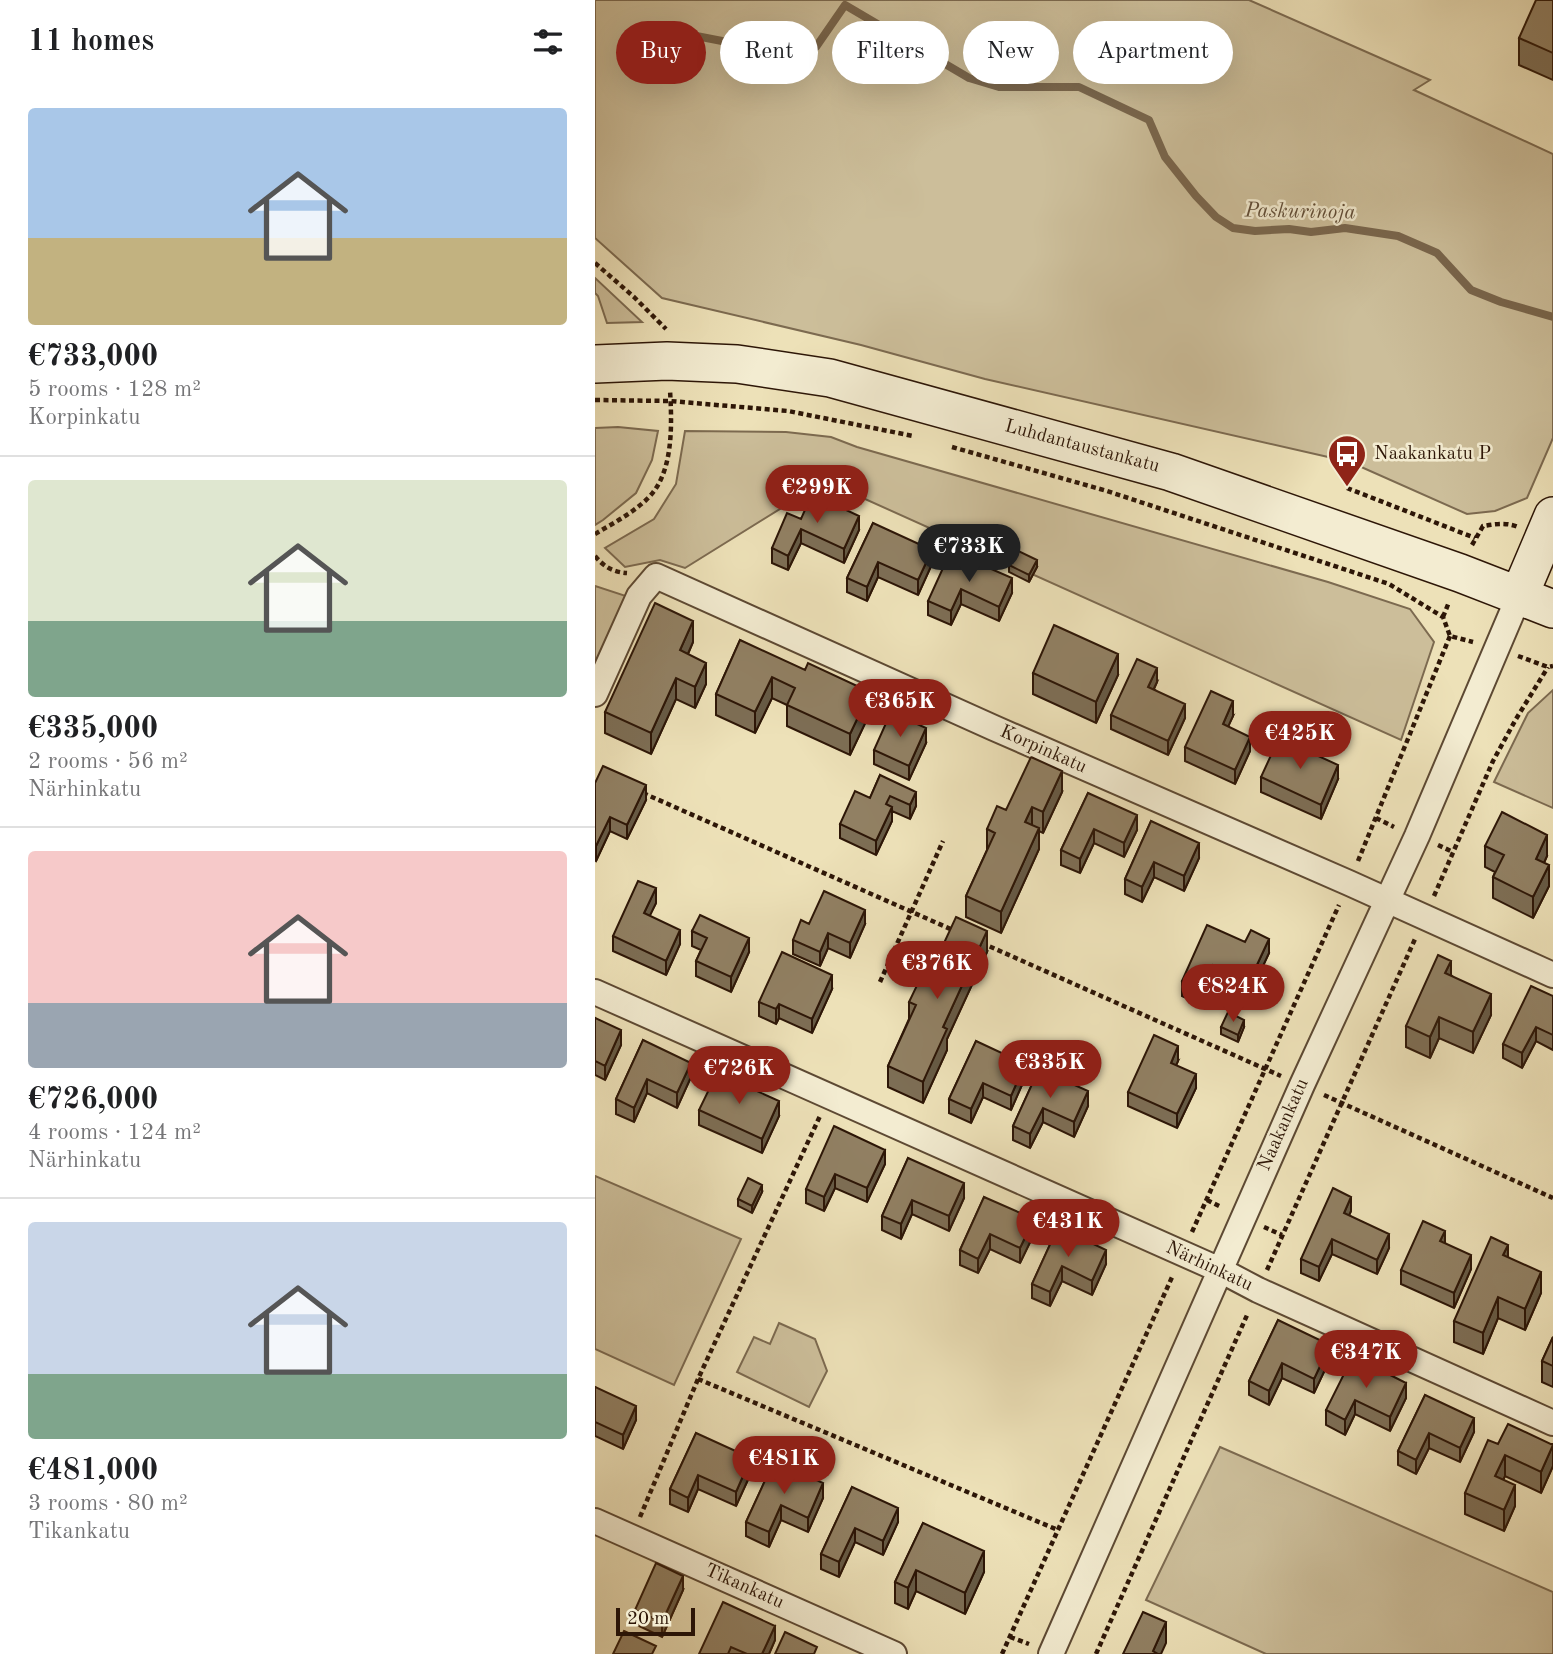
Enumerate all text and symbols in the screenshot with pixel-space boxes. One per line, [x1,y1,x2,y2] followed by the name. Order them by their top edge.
[616,21,706,84] chip: Buy
[720,21,818,84] chip: Rent
[832,21,949,84] chip: Filters
[963,21,1059,84] chip: New
[1073,21,1233,84] chip: Apartment
[529,23,567,61] icon: filters
[28,27,154,57] text: 11 homes
[235,153,361,279] icon: home
[1243,201,1356,223] water label: Paskurinoja
[28,342,158,372] text: €733,000
[28,378,201,401] text: 5 rooms · 128 m²
[28,406,140,429] text: Korpinkatu
[1002,417,1162,477] street label: Luhdantaustankatu
[1326,433,1368,488] bus stop icon: Naakankatu P
[1374,445,1491,464] place label: Naakankatu P
[768,466,866,525] pin: €299K
[781,476,853,499] text: €299K
[920,524,1018,584] pin: €733K
[235,525,361,651] icon: home
[933,535,1005,558] text: €733K
[851,680,949,739] pin: €365K
[864,690,936,713] text: €365K
[1251,712,1349,771] pin: €425K
[28,714,158,744] text: €335,000
[997,722,1089,778] street label: Korpinkatu
[1264,722,1336,745] text: €425K
[28,750,188,773] text: 2 rooms · 56 m²
[28,778,141,801] text: Närhinkatu
[235,896,361,1022] icon: home
[888,942,986,1001] pin: €376K
[901,952,973,975] text: €376K
[1184,964,1282,1024] pin: €824K
[1197,975,1269,998] text: €824K
[1001,1040,1099,1100] pin: €335K
[690,1046,788,1106] pin: €726K
[1014,1051,1086,1074] text: €335K
[703,1057,775,1080] text: €726K
[1255,1076,1313,1174] street label: Naakankatu
[28,1085,158,1115] text: €726,000
[28,1121,201,1144] text: 4 rooms · 124 m²
[28,1149,141,1172] text: Närhinkatu
[1019,1200,1117,1259] pin: €431K
[1032,1210,1104,1233] text: €431K
[1163,1239,1255,1295] street label: Närhinkatu
[235,1267,361,1393] icon: home
[1317,1330,1415,1390] pin: €347K
[1330,1341,1402,1364] text: €347K
[735,1436,833,1496] pin: €481K
[748,1447,820,1470] text: €481K
[28,1456,158,1486] text: €481,000
[28,1492,188,1515] text: 3 rooms · 80 m²
[28,1520,130,1543] text: Tikankatu
[702,1561,786,1613] street label: Tikankatu
[616,1605,695,1637] scale bar
[627,1610,669,1629] text: 20 m

